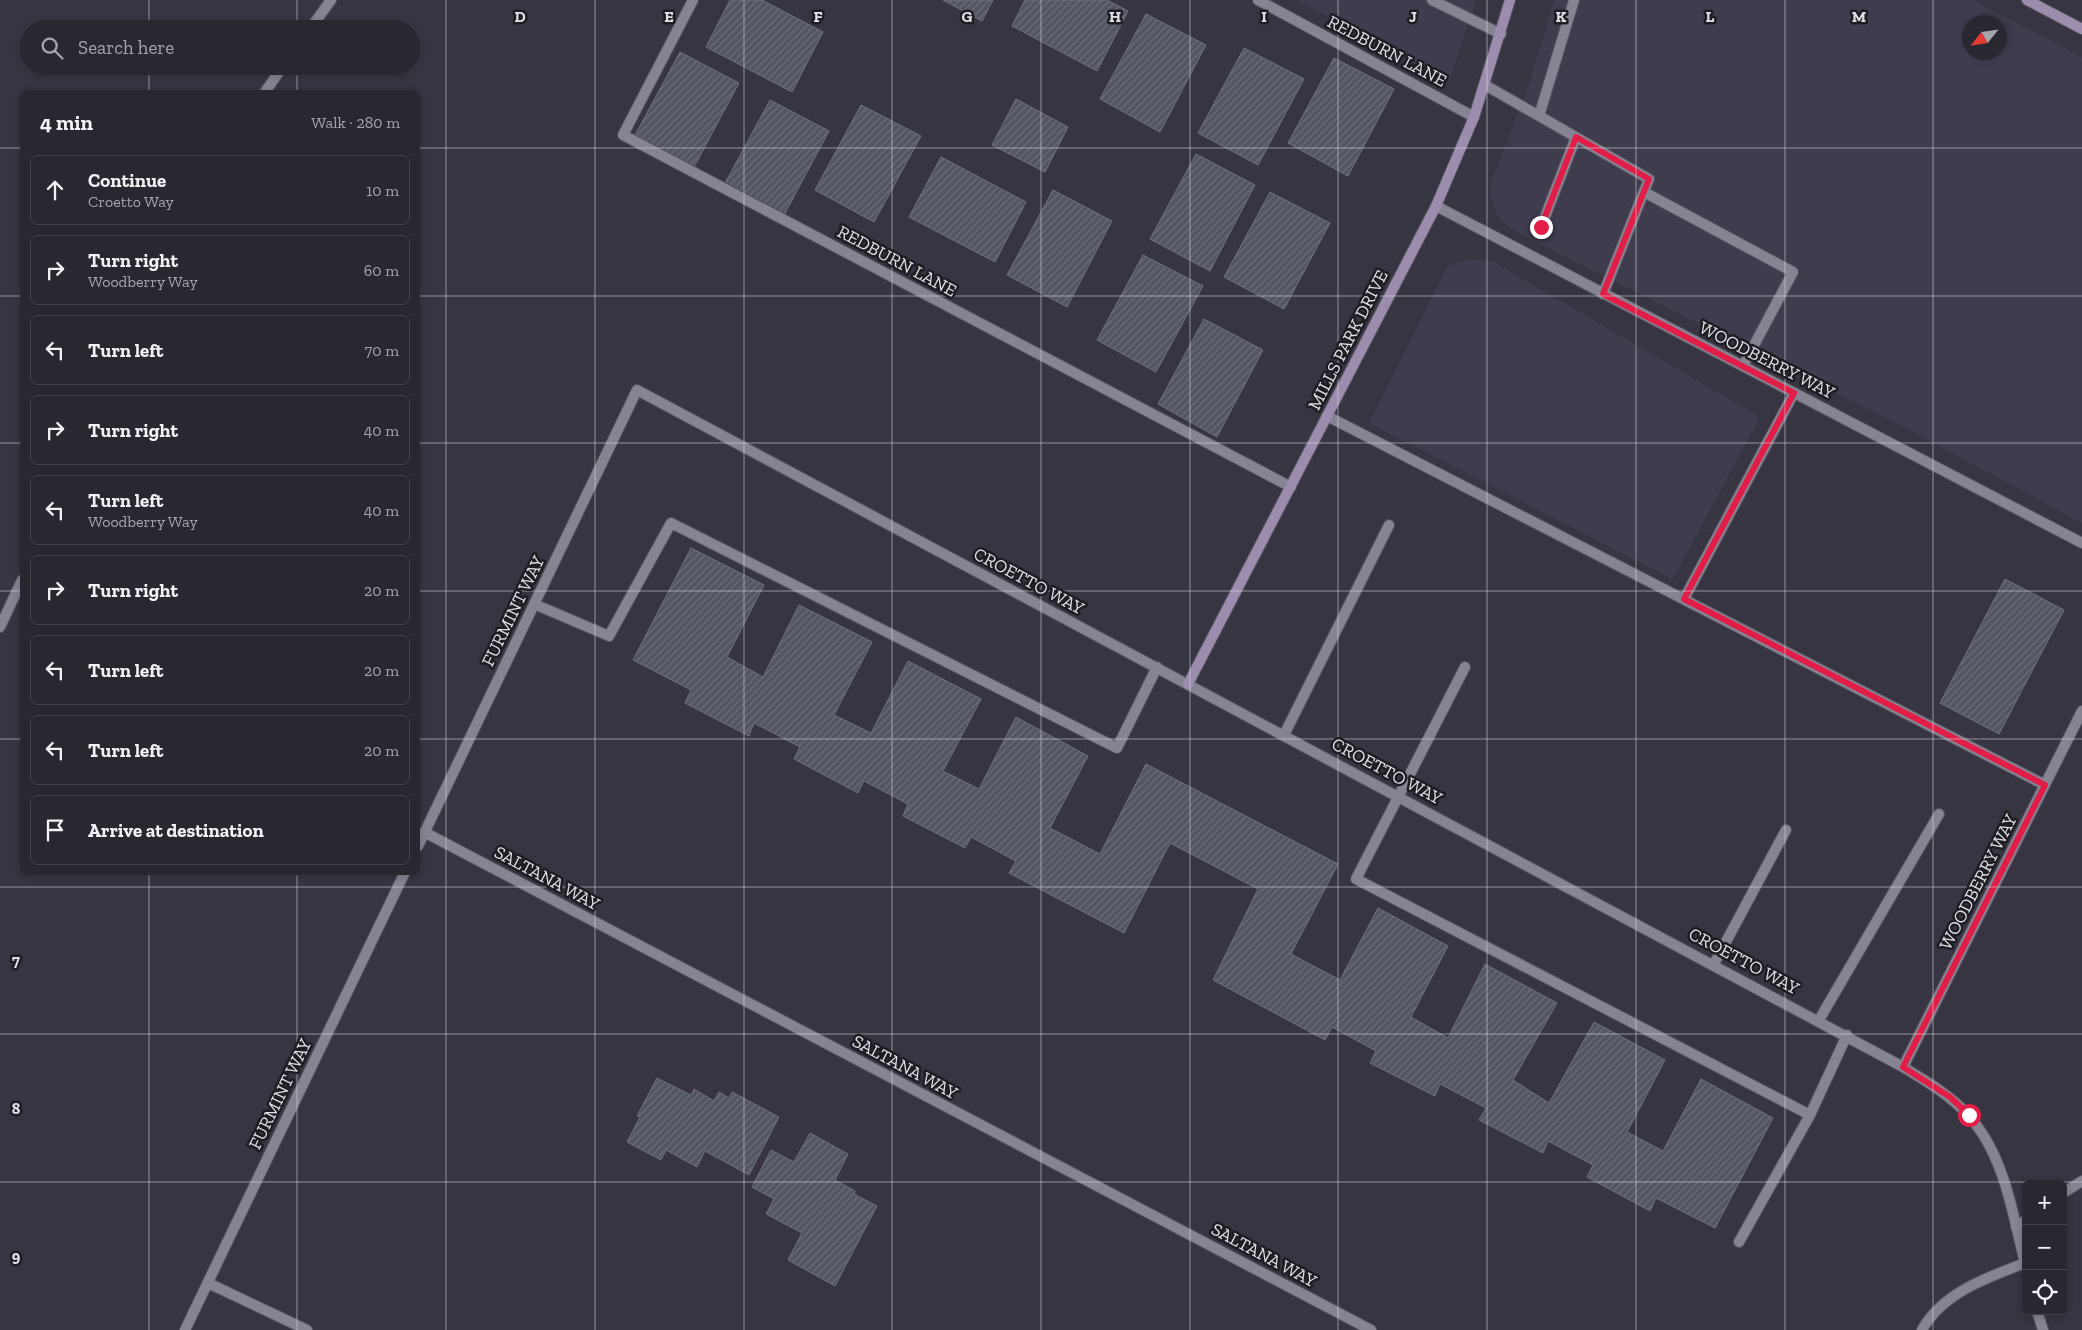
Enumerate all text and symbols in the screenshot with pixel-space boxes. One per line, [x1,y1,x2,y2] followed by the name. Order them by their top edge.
[514,7,526,26] text: D
[664,7,674,26] text: E
[813,7,823,26] text: F
[962,7,973,26] text: G
[1109,7,1121,26] text: H
[1261,7,1267,26] text: I
[1409,7,1417,26] text: J
[1556,7,1567,26] text: K
[1706,7,1715,26] text: L
[1852,7,1866,26] text: M
[1324,10,1450,92] street label: REDBURN LANE
[1962,15,2007,60] north arrow
[20,20,420,75] search box
[38,34,66,62] icon: search
[78,36,174,59] text: Search here
[40,110,93,135] text: 4 min
[311,113,400,132] text: Walk · 280 m
[88,169,166,192] text: Continue
[41,176,69,204] icon: ahead
[366,181,399,200] text: 10 m
[88,192,174,211] text: Croetto Way
[1530,216,1553,239] route end
[834,220,960,302] street label: REDBURN LANE
[88,249,178,272] text: Turn right
[41,256,69,284] icon: right
[364,261,399,280] text: 60 m
[1303,266,1393,414] street label: MILLS PARK DRIVE
[88,272,198,291] text: Woodberry Way
[1696,316,1838,404] street label: WOODBERRY WAY
[41,336,69,364] icon: left
[88,339,163,362] text: Turn left
[365,341,399,360] text: 70 m
[41,416,69,444] icon: right
[88,419,178,442] text: Turn right
[364,421,399,440] text: 40 m
[88,489,163,512] text: Turn left
[41,496,69,524] icon: left
[364,501,399,520] text: 40 m
[88,512,198,531] text: Woodberry Way
[970,543,1088,619] street label: CROETTO WAY
[477,552,549,670] street label: FURMINT WAY
[41,576,69,604] icon: right
[88,579,178,602] text: Turn right
[364,581,399,600] text: 20 m
[41,656,69,684] icon: left
[88,659,163,682] text: Turn left
[364,661,399,680] text: 20 m
[1328,733,1446,809] street label: CROETTO WAY
[41,736,69,764] icon: left
[88,739,163,762] text: Turn left
[364,741,399,760] text: 20 m
[1934,811,2022,953] street label: WOODBERRY WAY
[41,816,69,844] icon: arrive
[88,819,264,842] text: Arrive at destination
[491,841,603,915] street label: SALTANA WAY
[1685,923,1803,999] street label: CROETTO WAY
[12,951,20,970] text: 7
[849,1030,961,1104] street label: SALTANA WAY
[244,1035,316,1153] street label: FURMINT WAY
[12,1099,21,1118] text: 8
[1958,1104,1981,1127] route start
[2022,1180,2067,1315] map controls
[2022,1180,2067,1225] button: +
[1208,1218,1320,1292] street label: SALTANA WAY
[2022,1225,2067,1270] button: −
[12,1247,21,1266] text: 9
[2022,1270,2067,1315] button: locate

